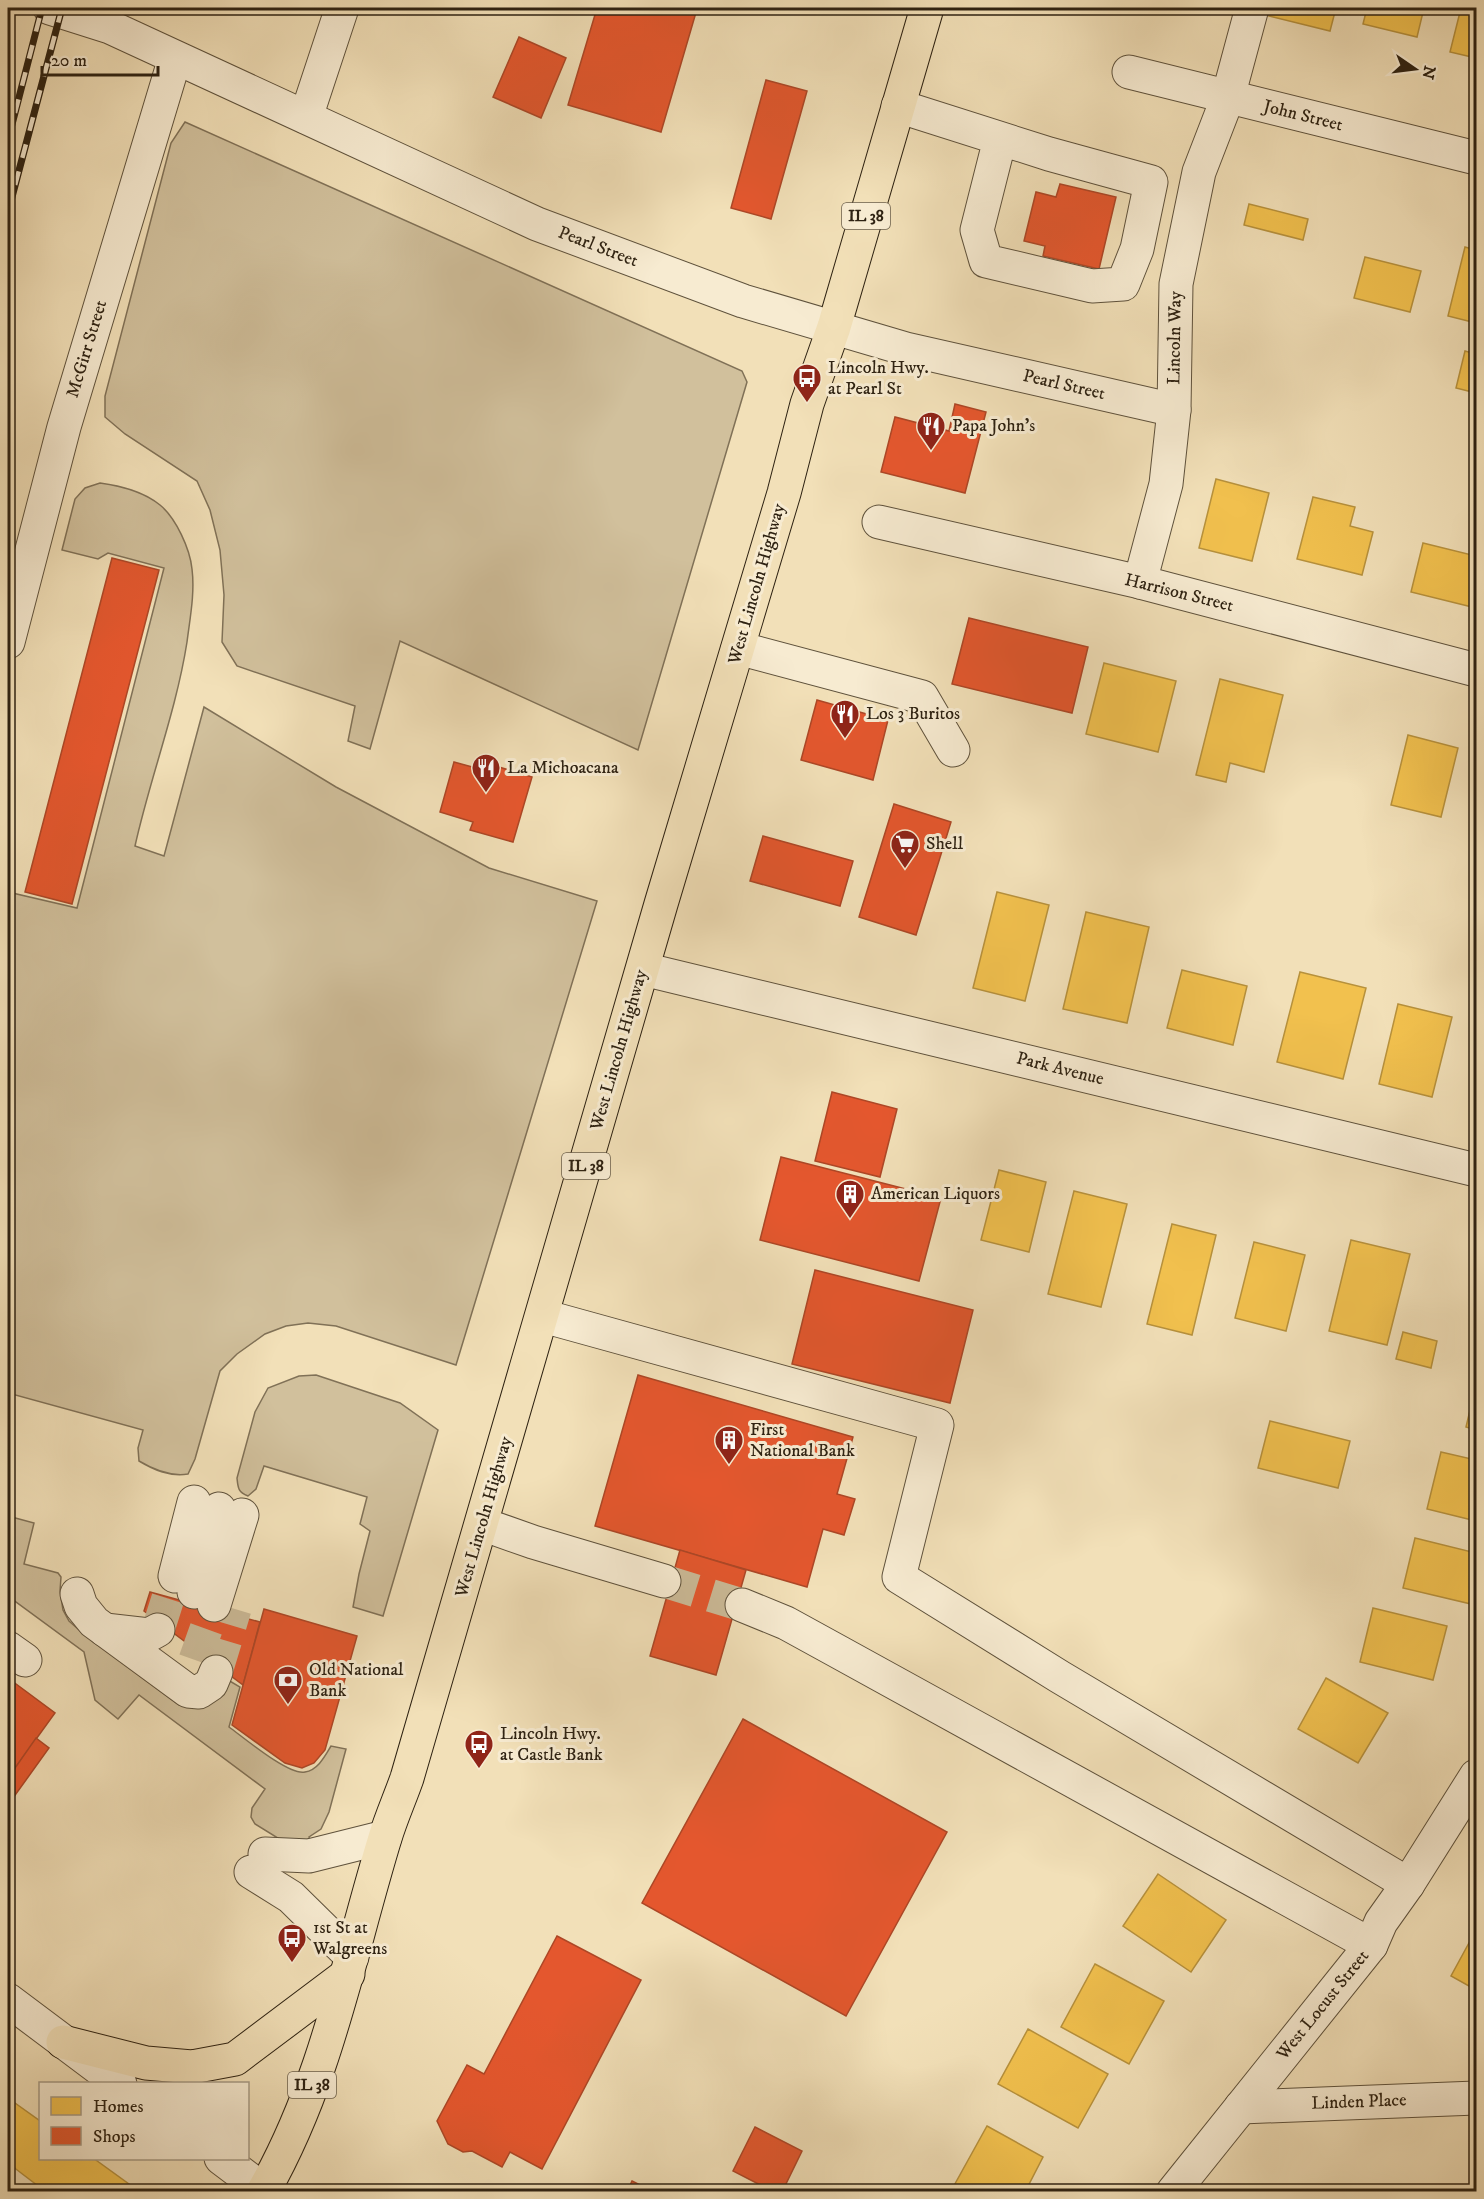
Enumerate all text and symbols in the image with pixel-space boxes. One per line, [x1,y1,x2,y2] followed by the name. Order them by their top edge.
[42,39,158,77] scale bar
[1385,39,1445,99] north arrow
[51,50,87,72] text: 20 m
[1417,64,1440,81] text: N
[1259,95,1345,137] street label: John Street
[842,203,890,229] road number: IL 38
[555,222,641,272] street label: Pearl Street
[1163,291,1187,385] street label: Lincoln Way
[62,297,112,401] street label: McGirr Street
[828,357,929,400] place label: Lincoln Hwy. at Pearl St
[791,362,823,404] bus stop icon: Lincoln Hwy. at Pearl St
[1021,365,1107,405] street label: Pearl Street
[915,410,947,452] restaurant icon: Papa John's
[952,415,1035,437] place label: Papa John's
[723,501,791,668] street label: West Lincoln Highway
[1122,569,1236,617] street label: Harrison Street
[829,698,861,740] restaurant icon: Los 3 Buritos
[866,703,960,725] place label: Los 3 Buritos
[470,752,502,794] restaurant icon: La Michoacana
[507,757,619,779] place label: La Michoacana
[889,828,921,870] supermarket icon: Shell
[926,833,964,855] place label: Shell
[585,967,653,1134] street label: West Lincoln Highway
[1014,1048,1106,1090] street label: Park Avenue
[562,1153,610,1179] road number: IL 38
[834,1178,866,1220] building icon: American Liquors
[871,1183,1000,1205] place label: American Liquors
[750,1419,855,1462] place label: First National Bank
[713,1424,745,1466] building icon: First National Bank
[450,1434,518,1601] street label: West Lincoln Highway
[309,1659,404,1702] place label: Old National Bank
[272,1664,304,1706] bank icon: Old National Bank
[500,1723,603,1766] place label: Lincoln Hwy. at Castle Bank
[463,1728,495,1770] bus stop icon: Lincoln Hwy. at Castle Bank
[312,1917,387,1960] place label: 1st St at Walgreens
[276,1922,308,1964] bus stop icon: 1st St at Walgreens
[1271,1945,1374,2065] street label: West Locust Street
[288,2072,336,2098] road number: IL 38
[39,2082,249,2160] legend
[1311,2089,1407,2115] street label: Linden Place
[93,2096,144,2118] text: Homes
[93,2126,136,2148] text: Shops

